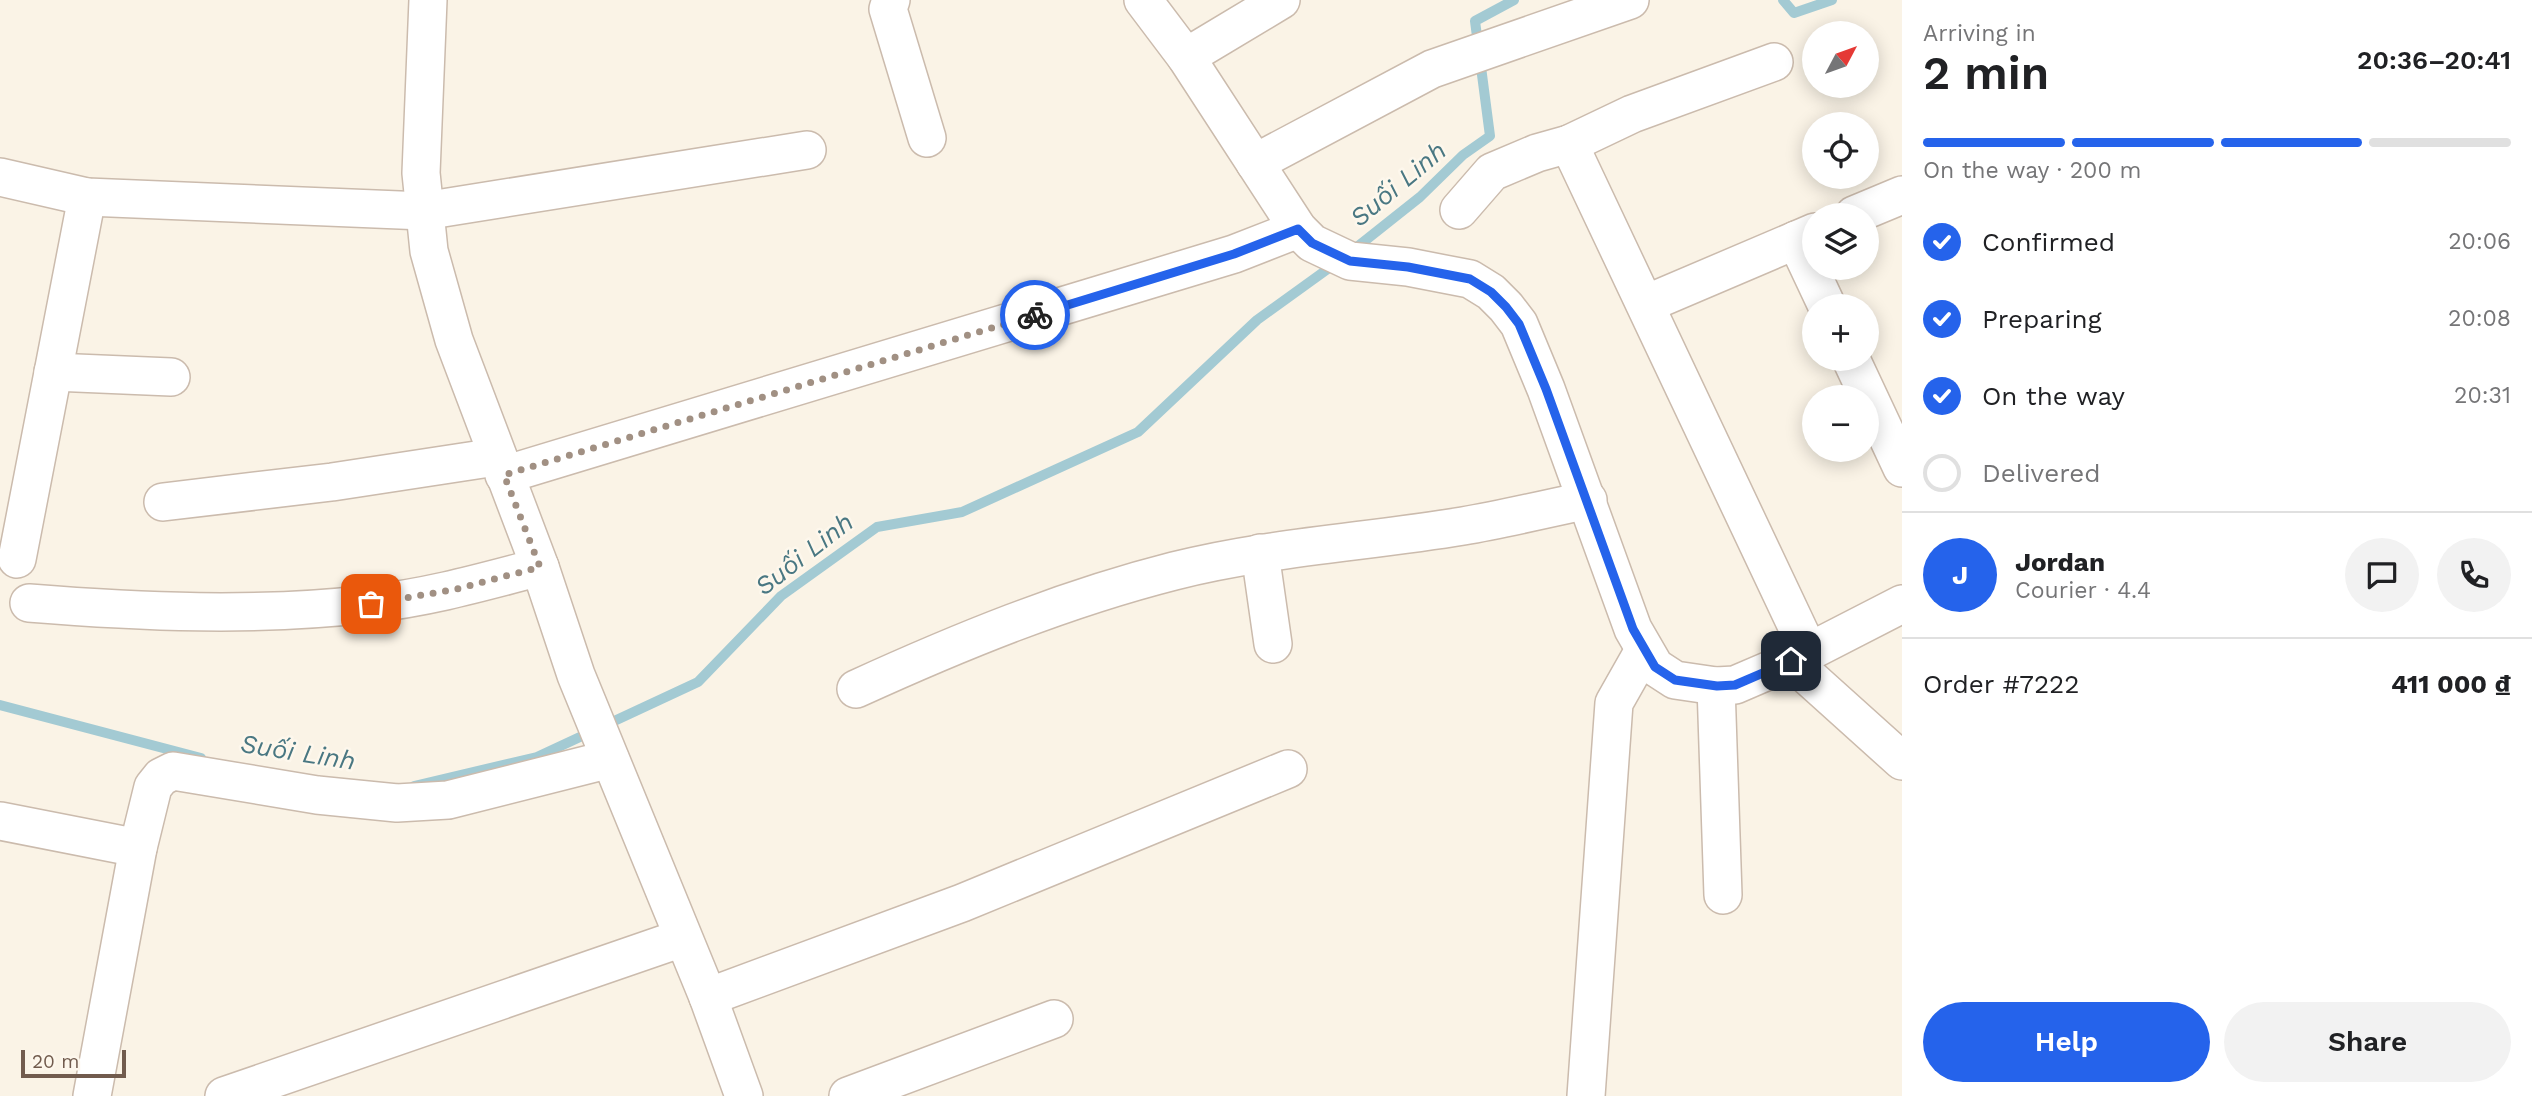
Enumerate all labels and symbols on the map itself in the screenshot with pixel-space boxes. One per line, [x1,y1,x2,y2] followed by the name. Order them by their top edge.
[1802,21,1880,98] north arrow
[1344,135,1452,233] water label: Suối Linh
[1000,280,1070,350] courier
[749,506,859,602] water label: Suối Linh
[341,574,401,634] pin
[1761,631,1821,691] pin
[238,728,358,776] water label: Suối Linh
[21,1047,126,1079] scale bar

